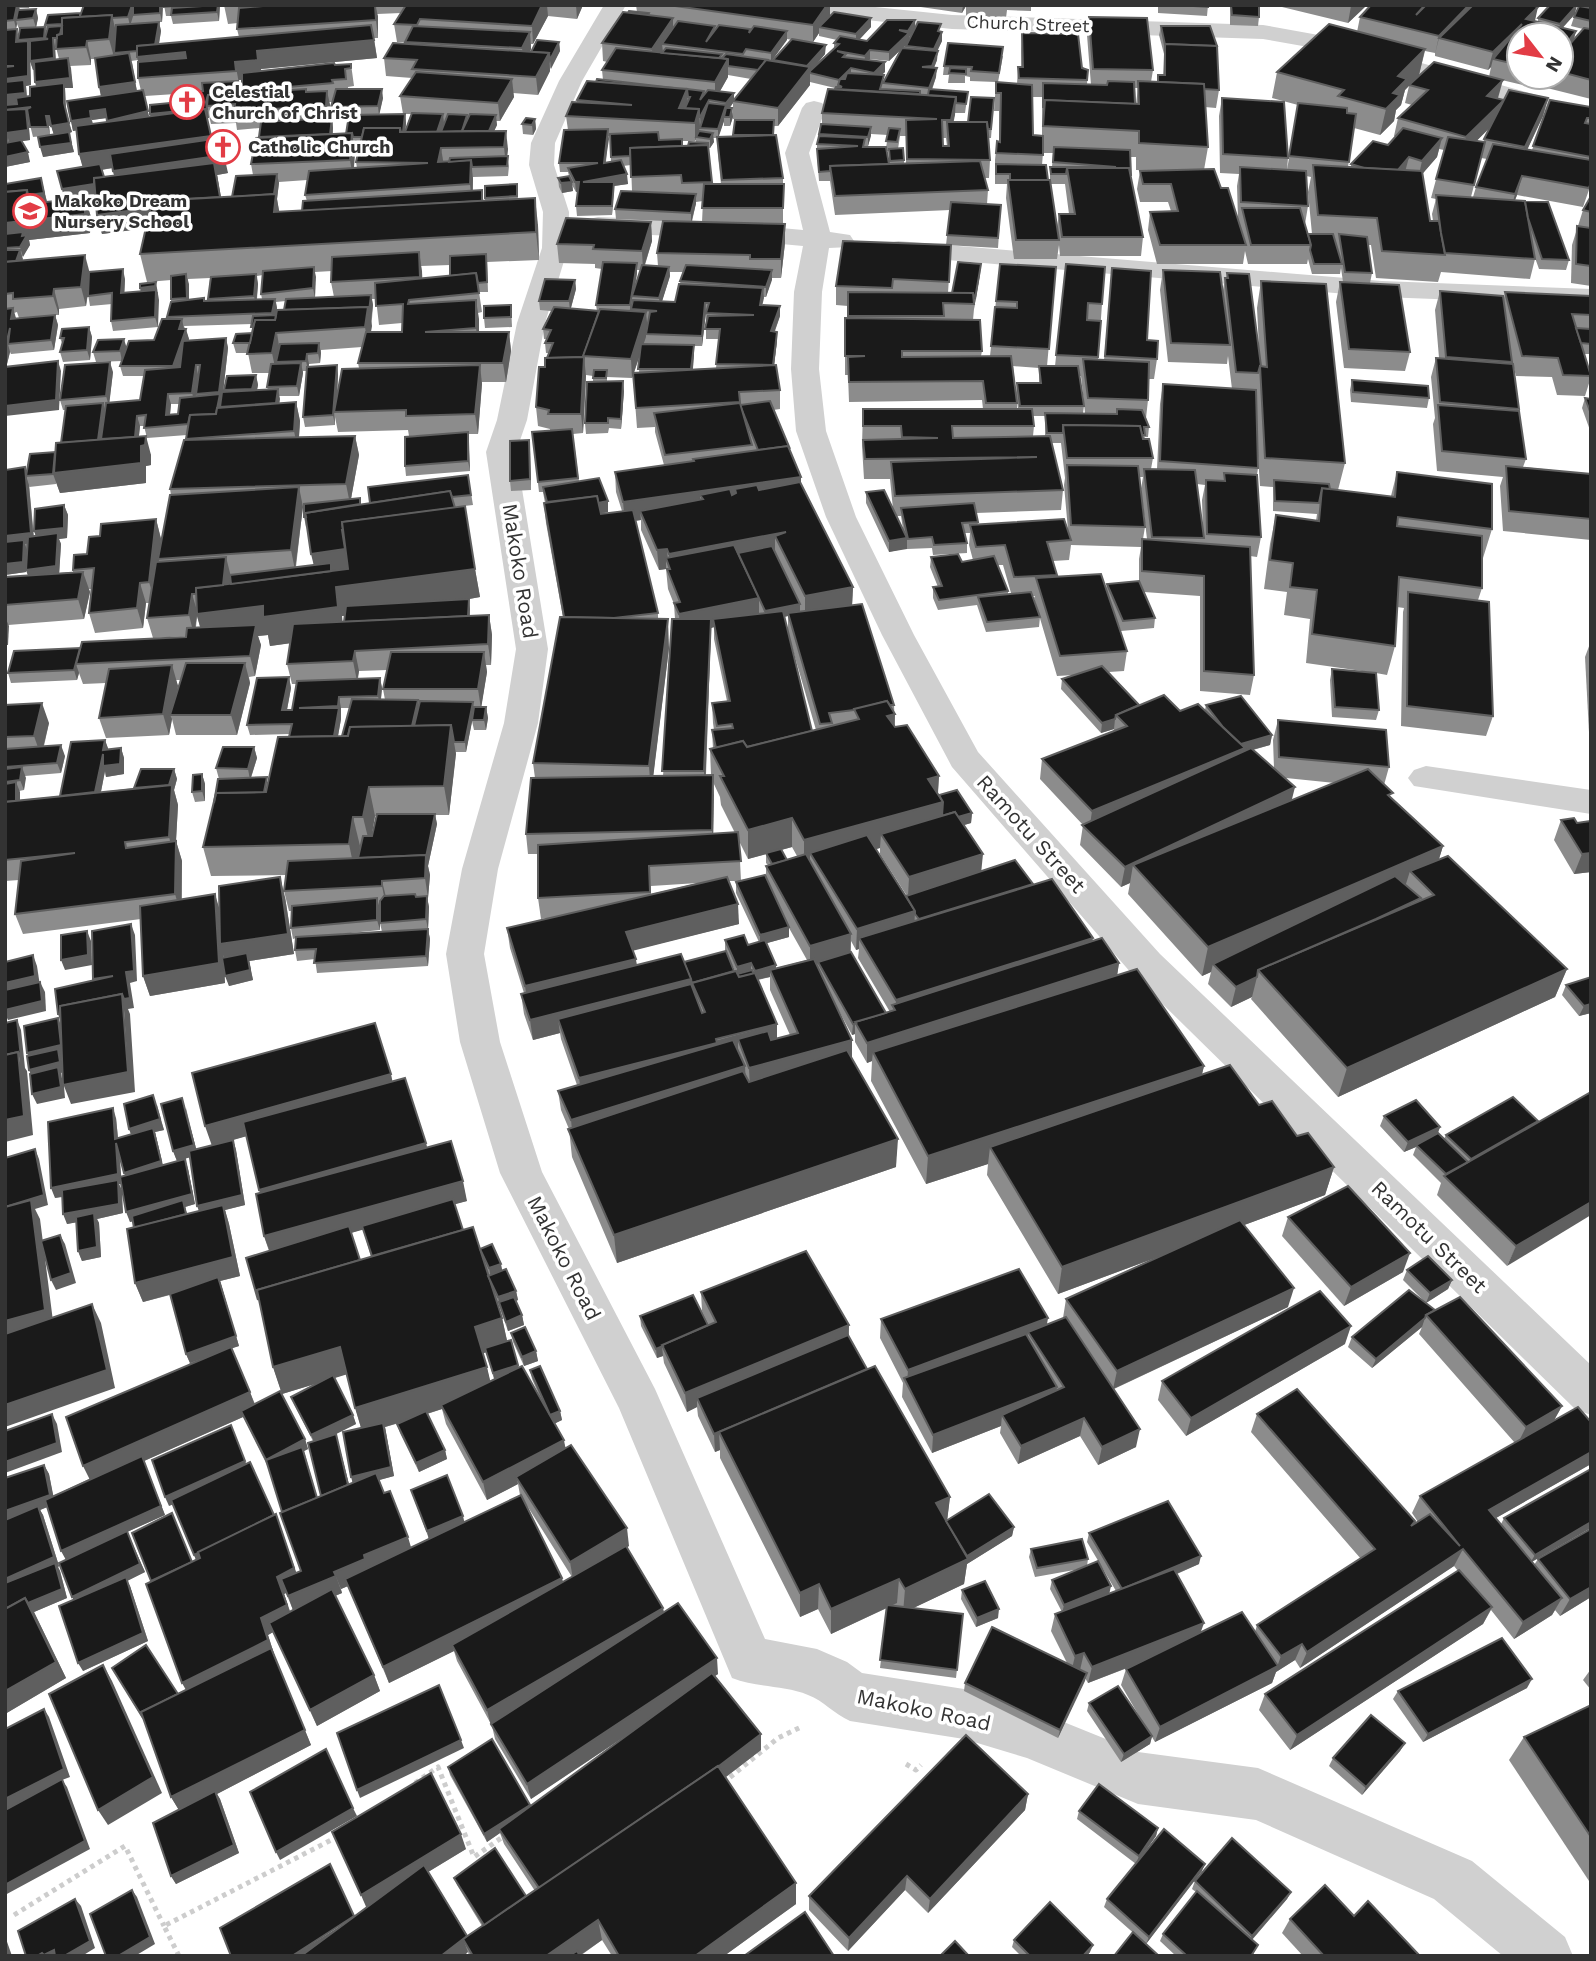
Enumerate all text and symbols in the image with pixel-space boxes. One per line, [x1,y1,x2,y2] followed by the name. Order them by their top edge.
[966,11,1090,36] street label: Church Street
[1505,21,1575,91] north arrow
[1541,53,1568,76] text: N
[212,81,358,123] place label: Celestial Church of Christ
[168,83,206,121] church icon: Celestial Church of Christ
[204,128,242,166] church icon: Catholic Church
[248,136,390,157] place label: Catholic Church
[54,190,189,232] place label: Makoko Dream Nursery School
[11,192,49,230] school or university icon: Makoko Dream Nursery School
[497,502,544,640] street label: Makoko Road
[972,769,1091,898] street label: Ramotu Street
[1367,1175,1492,1298] street label: Ramotu Street
[522,1191,607,1324] street label: Makoko Road
[855,1683,993,1736] street label: Makoko Road

